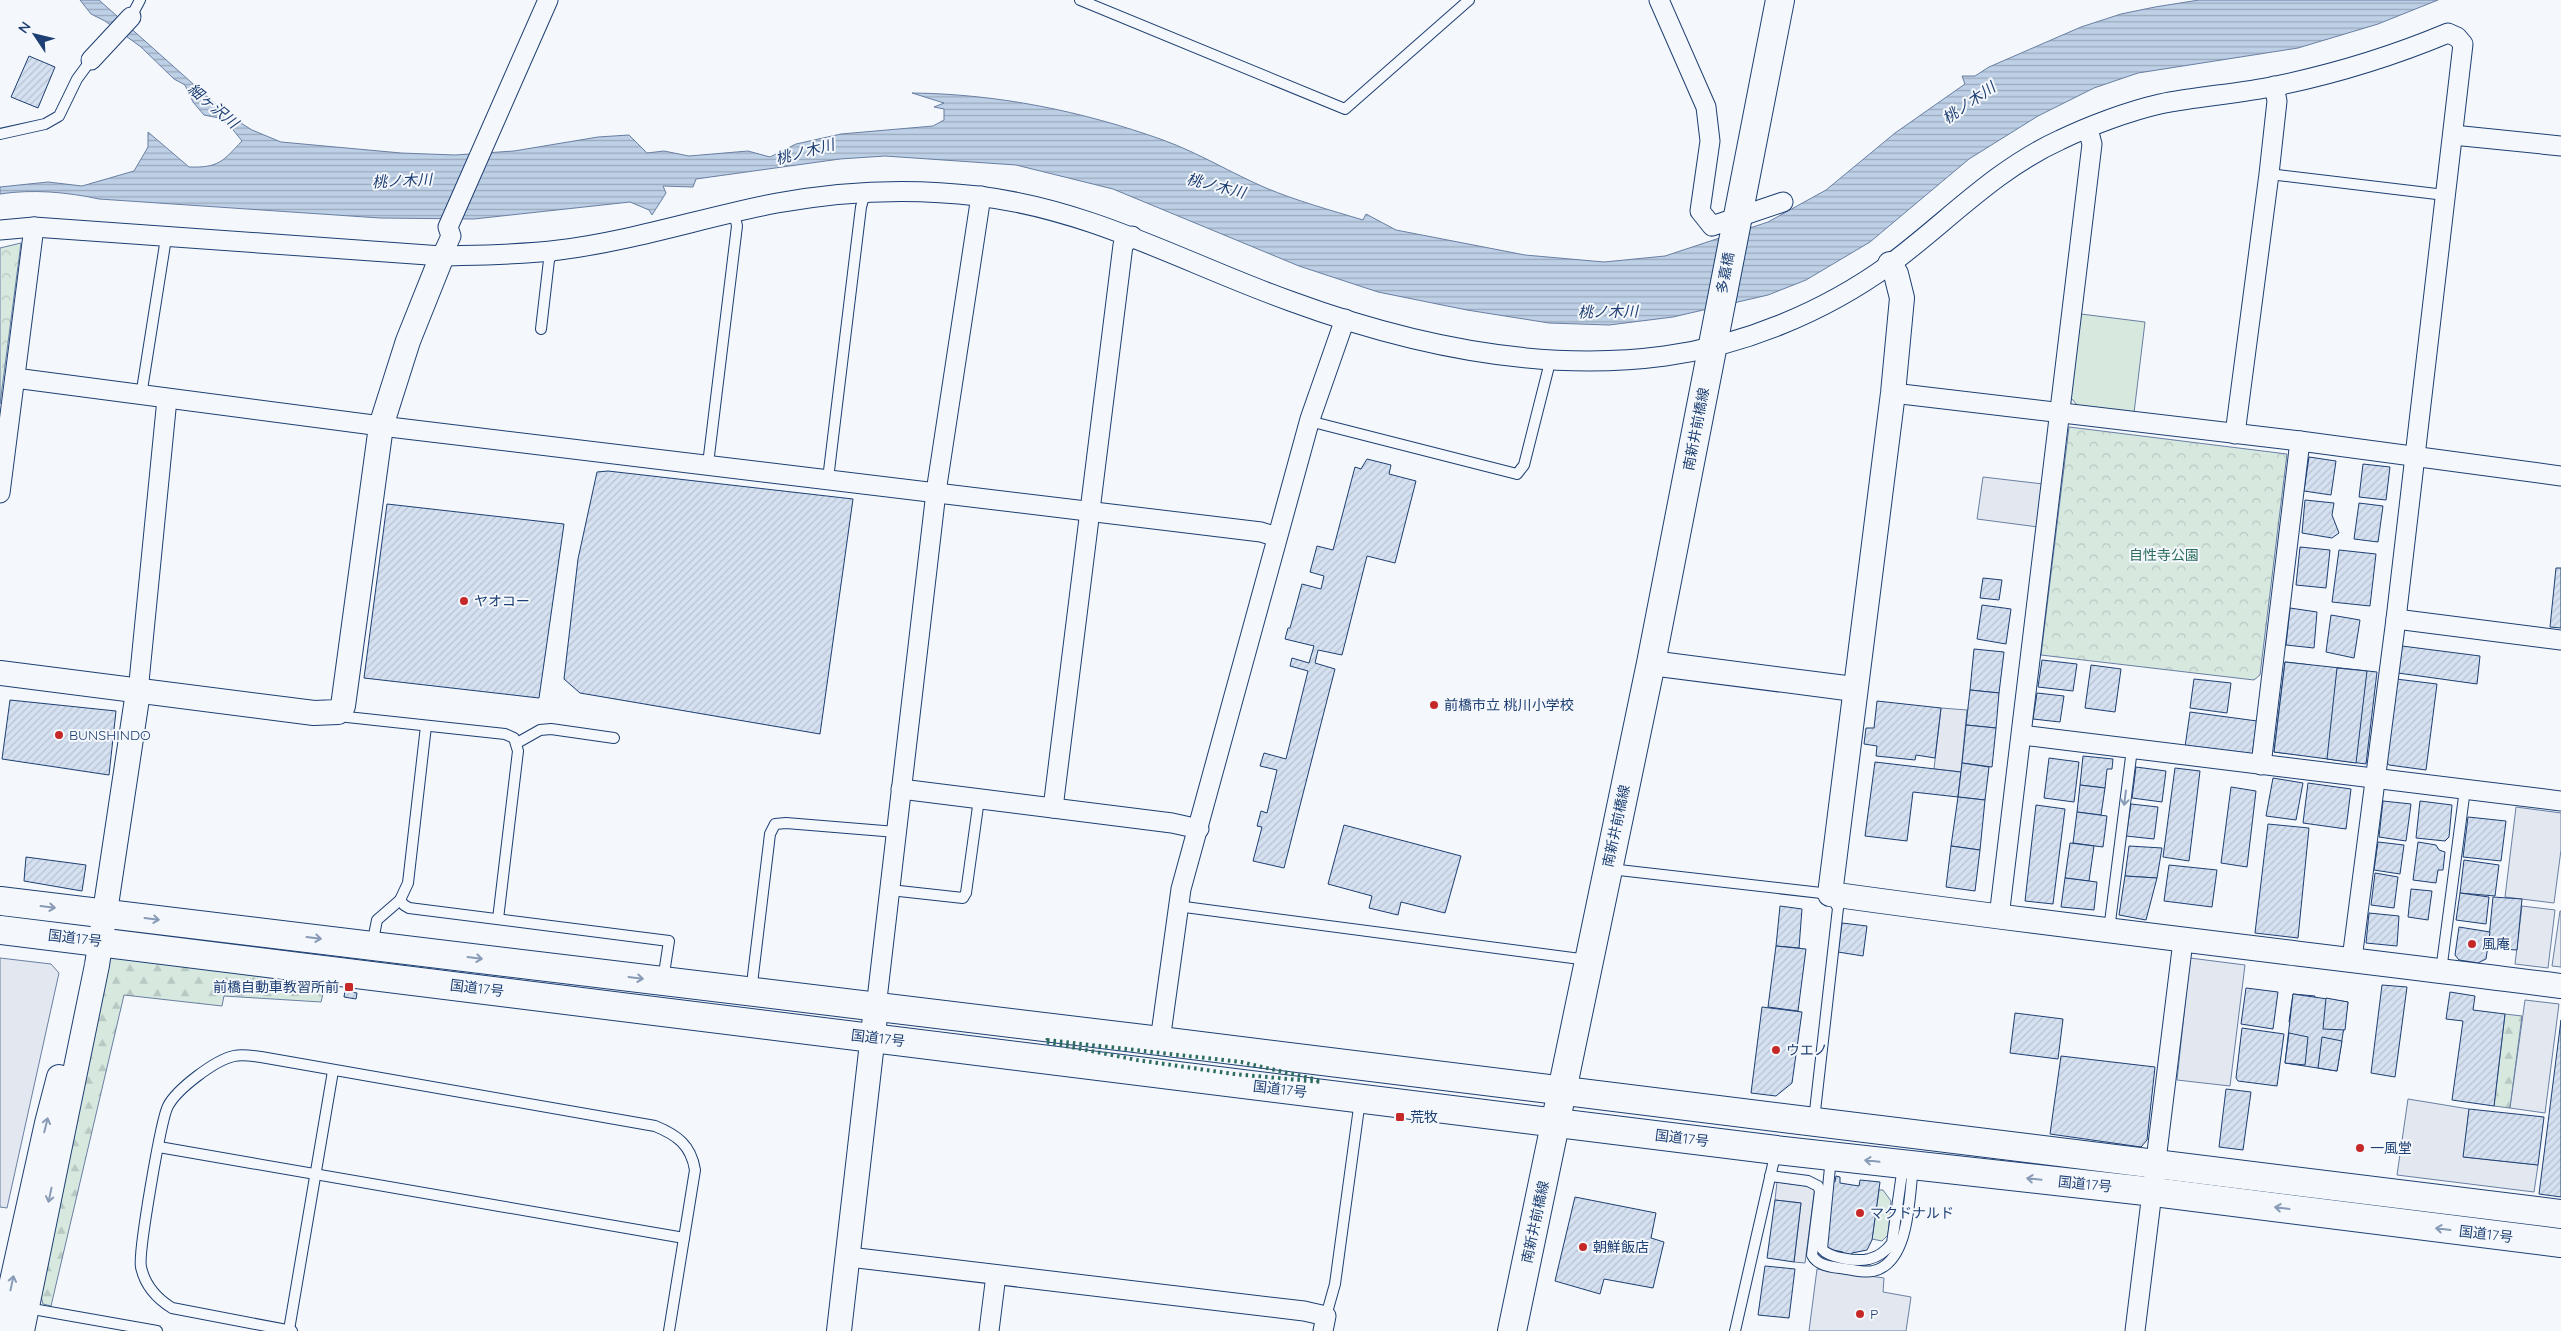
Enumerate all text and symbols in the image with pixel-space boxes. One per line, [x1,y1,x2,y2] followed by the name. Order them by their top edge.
[10,10,60,60] north arrow
[14,18,35,37] text: N
[1939,76,2000,128] water label: 桃ノ木川
[184,79,244,133] water label: 細ヶ沢川
[773,134,838,168] water label: 桃ノ木川
[372,169,434,192] water label: 桃ノ木川
[1185,169,1249,202] water label: 桃ノ木川
[1712,251,1738,295] street label: 多嘉橋
[1578,301,1640,322] water label: 桃ノ木川
[1679,386,1713,472] street label: 南新井前橋線
[2129,546,2199,564] park label: 自性寺公園
[474,592,530,610] place label: ヤオコー
[458,595,470,607] marker: ヤオコー
[1444,696,1574,714] place label: 前橋市立 桃川小学校
[1428,699,1440,711] marker: 前橋市立 桃川小学校
[69,726,151,744] place label: BUNSHINDO
[53,729,65,741] marker: BUNSHINDO
[1598,783,1634,869] street label: 南新井前橋線
[2120,789,2130,805] one-way arrow
[40,902,56,912] one-way arrow
[144,914,160,924] one-way arrow
[47,926,103,950] street label: 国道17号
[305,933,321,943] one-way arrow
[2482,935,2510,953] place label: 風庵
[2466,938,2478,950] marker: 風庵
[467,953,483,963] one-way arrow
[628,973,644,983] one-way arrow
[449,976,505,1000] street label: 国道17号
[213,978,339,996] place label: 前橋自動車教習所前
[343,981,355,993] marker: 前橋自動車教習所前
[850,1026,906,1050] street label: 国道17号
[1786,1041,1828,1059] place label: ウエノ
[1770,1044,1782,1056] marker: ウエノ
[1252,1077,1308,1101] street label: 国道17号
[1410,1108,1438,1126] place label: 荒牧
[1394,1111,1406,1123] marker: 荒牧
[42,1117,51,1133] one-way arrow
[1654,1126,1710,1150] street label: 国道17号
[2370,1139,2412,1157] place label: 一風堂
[2354,1142,2366,1154] marker: 一風堂
[1864,1156,1880,1166] one-way arrow
[2057,1172,2113,1196] street label: 国道17号
[2026,1174,2042,1184] one-way arrow
[1517,1179,1553,1265] street label: 南新井前橋線
[45,1187,54,1203] one-way arrow
[2274,1203,2290,1213] one-way arrow
[1870,1204,1954,1222] place label: マクドナルド
[1854,1207,1866,1219] marker: マクドナルド
[2458,1222,2514,1246] street label: 国道17号
[2435,1224,2451,1234] one-way arrow
[1593,1238,1649,1256] place label: 朝鮮飯店
[1577,1241,1589,1253] marker: 朝鮮飯店
[7,1276,17,1292] one-way arrow
[1870,1305,1878,1323] place label: P
[1854,1308,1866,1320] marker: P

